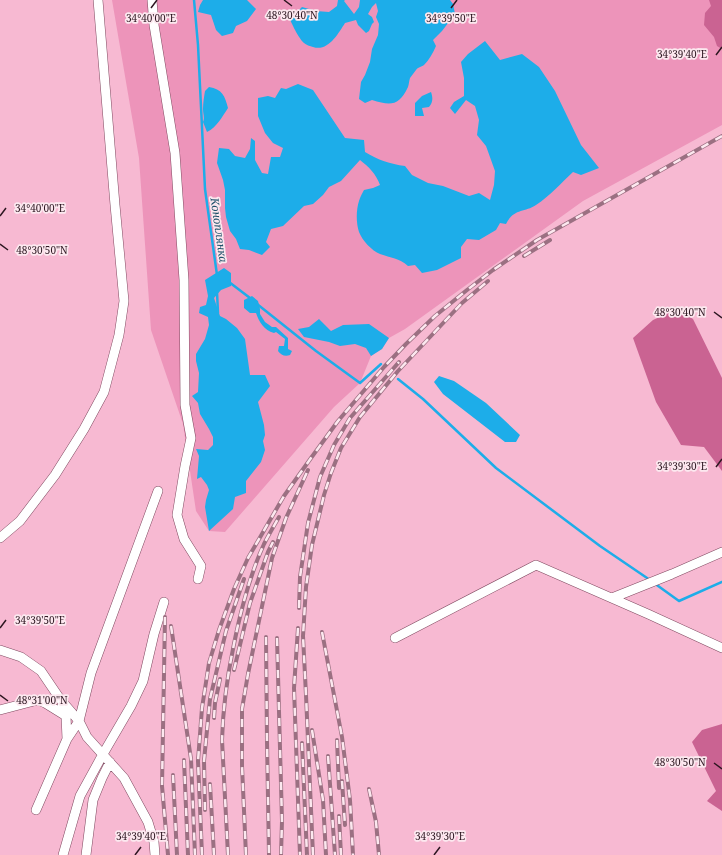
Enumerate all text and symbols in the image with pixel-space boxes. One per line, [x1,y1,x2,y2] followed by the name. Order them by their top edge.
[266,8,318,22] text: 48°30'40"N
[126,11,176,25] text: 34°40'00"E
[426,11,476,25] text: 34°39'50"E
[657,47,707,61] text: 34°39'40"E
[207,196,232,264] water label: Коноплянка
[15,201,65,215] text: 34°40'00"E
[16,243,68,257] text: 48°30'50"N
[654,305,706,319] text: 48°30'40"N
[657,459,707,473] text: 34°39'30"E
[15,613,65,627] text: 34°39'50"E
[16,693,68,707] text: 48°31'00"N
[654,755,706,769] text: 48°30'50"N
[116,829,166,843] text: 34°39'40"E
[415,829,465,843] text: 34°39'30"E

